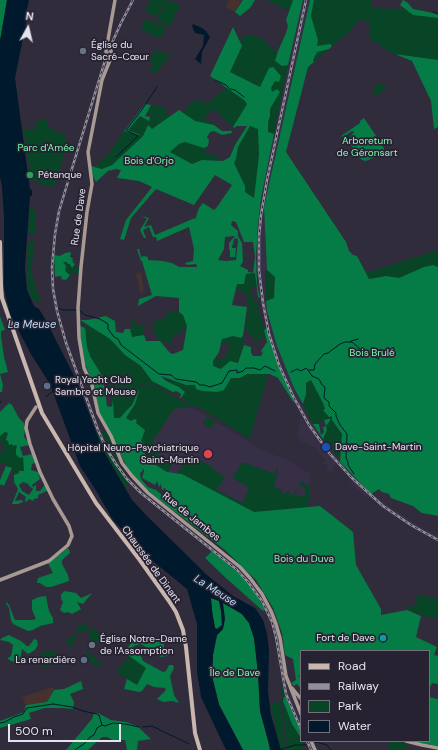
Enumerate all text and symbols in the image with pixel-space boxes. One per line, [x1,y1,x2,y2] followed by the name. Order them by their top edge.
[8,8,48,48] north arrow
[25,9,35,24] text: N
[91,39,149,62] place label: Église du Sacré-Cœur
[78,46,88,56] marker: Église du Sacré-Cœur
[336,135,398,158] park label: Arboretum de Géronsart
[17,142,75,154] park label: Parc d'Amée
[124,155,174,167] park label: Bois d'Orjo
[38,169,82,181] place label: Pétanque
[25,170,35,180] marker: Pétanque
[69,188,89,246] street label: Rue de Dave
[8,318,56,332] water label: La Meuse
[349,347,395,359] park label: Bois Brulé
[55,374,136,398] place label: Royal Yacht Club Sambre et Meuse
[42,381,52,391] marker: Royal Yacht Club Sambre et Meuse
[320,441,332,453] marker: Dave-Saint-Martin
[335,441,422,453] place label: Dave-Saint-Martin
[68,442,199,466] place label: Hôpital Neuro-Psychiatrique Saint-Martin
[202,448,214,460] marker: Hôpital Neuro-Psychiatrique Saint-Martin
[160,490,222,544] street label: Rue de Jambes
[119,524,183,606] street label: Chaussée de Dinant
[274,553,334,565] park label: Bois du Duva
[191,572,239,610] water label: La Meuse
[316,632,375,644] place label: Fort de Dave
[100,633,187,656] place label: Église Notre-Dame de l'Assomption
[378,633,388,643] marker: Fort de Dave
[87,640,97,650] marker: Église Notre-Dame de l'Assomption
[300,650,430,742] legend
[15,654,76,666] place label: La renardière
[79,655,89,665] marker: La renardière
[338,658,366,674] text: Road
[210,667,260,679] park label: Île de Dave
[338,678,379,694] text: Railway
[338,698,362,714] text: Park
[10,716,123,742] scale bar
[338,718,371,734] text: Water
[15,723,53,739] text: 500 m

